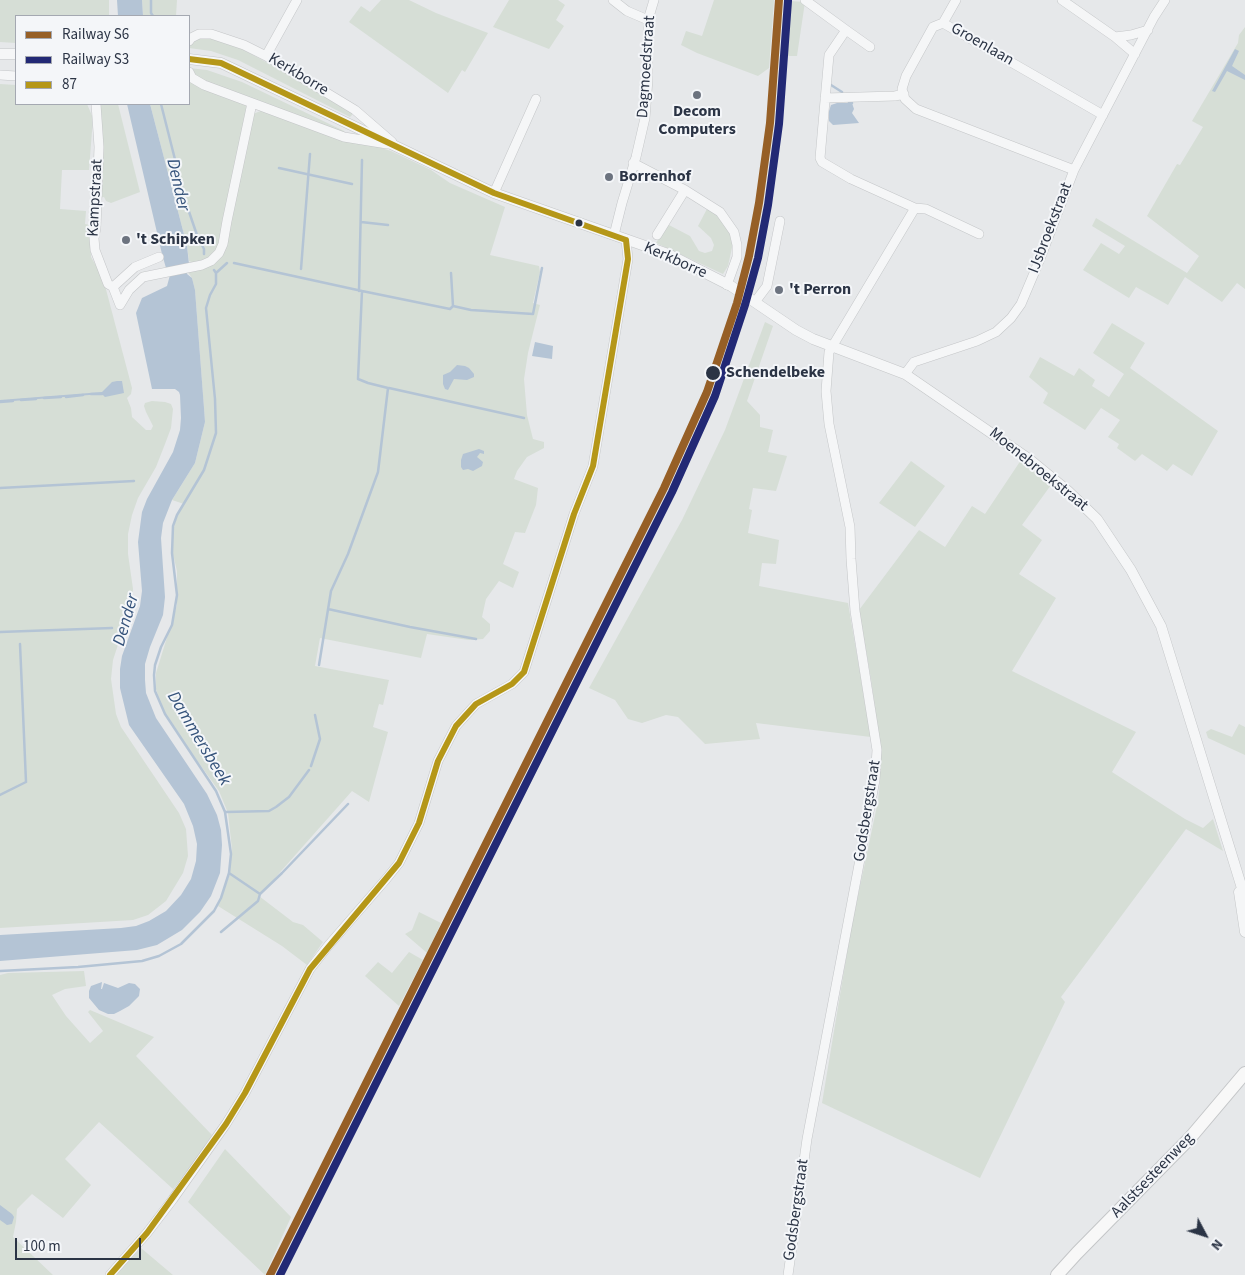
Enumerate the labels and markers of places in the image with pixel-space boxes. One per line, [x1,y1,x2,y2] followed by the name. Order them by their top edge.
[691,89,703,101] marker: Decom Computers
[658,102,736,140] place label: Decom Computers
[619,167,691,187] place label: Borrenhof
[603,171,615,183] marker: Borrenhof
[574,218,584,228] unlabelled marker
[136,230,215,250] place label: 't Schipken
[120,234,132,246] marker: 't Schipken
[789,280,851,300] place label: 't Perron
[773,284,785,296] marker: 't Perron
[726,363,825,383] place label: Schendelbeke
[704,364,722,382] marker: Schendelbeke

